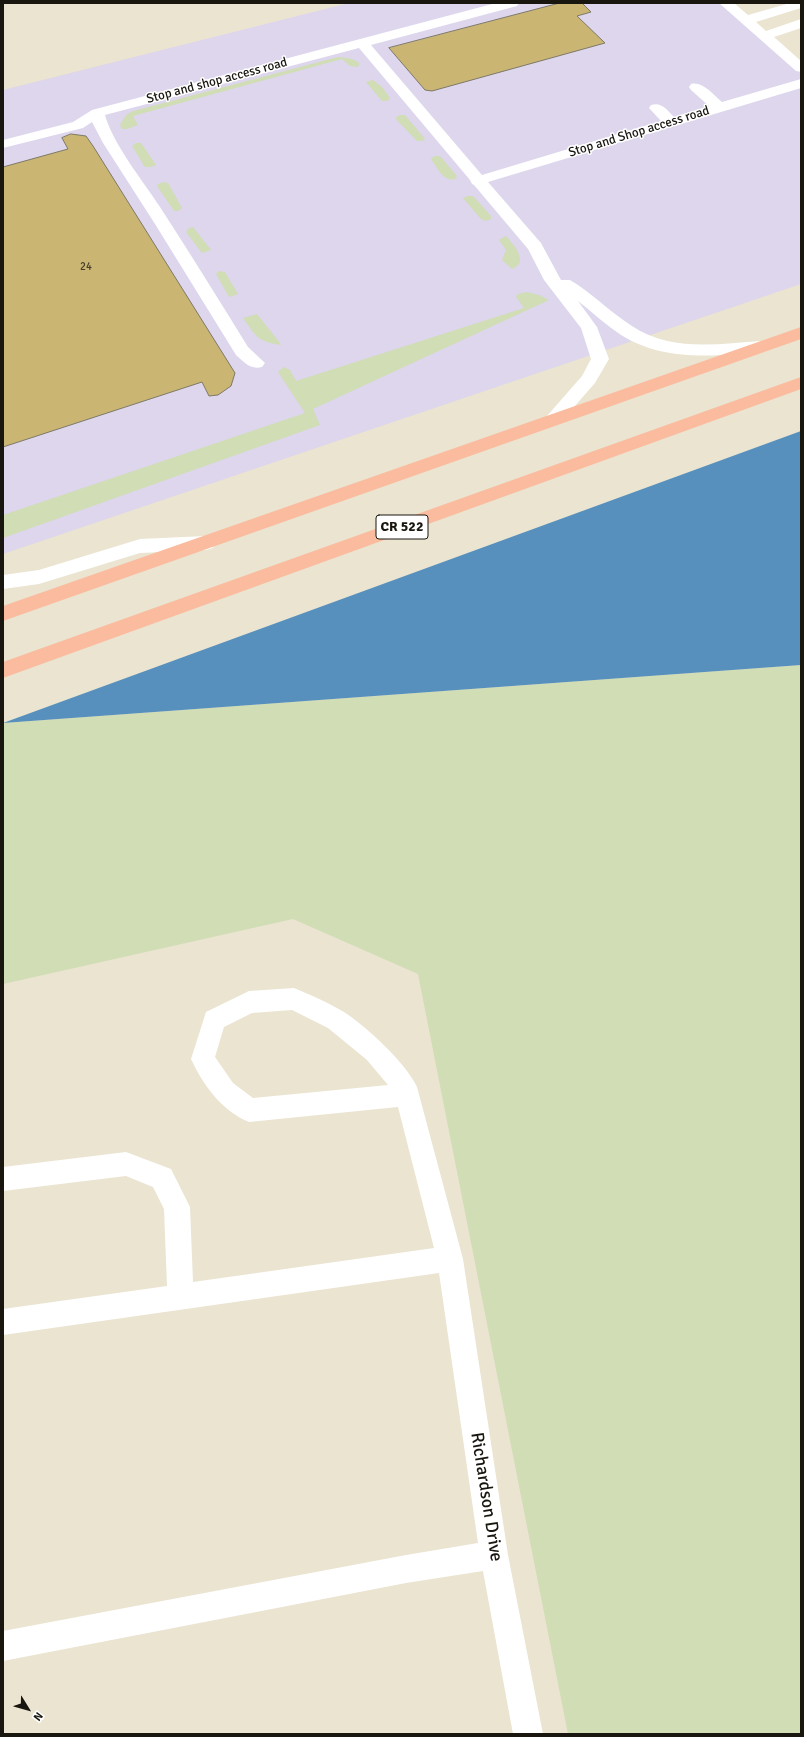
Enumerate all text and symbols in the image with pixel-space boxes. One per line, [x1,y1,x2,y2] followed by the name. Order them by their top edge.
[145,55,289,107] street label: Stop and shop access road
[567,103,711,161] street label: Stop and Shop access road
[80,260,92,274] house number: 24
[376,515,428,539] road number: CR 522
[465,1431,507,1563] street label: Richardson Drive
[8,1689,48,1729] north arrow
[30,1710,45,1723] text: N

